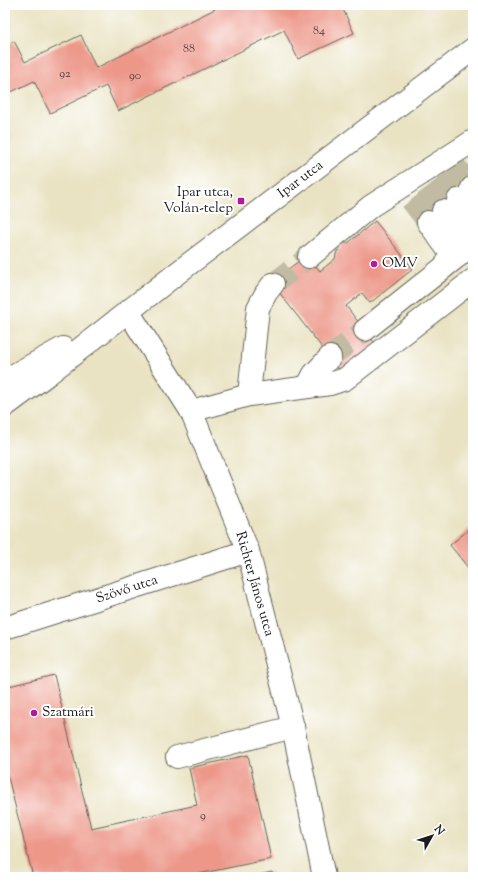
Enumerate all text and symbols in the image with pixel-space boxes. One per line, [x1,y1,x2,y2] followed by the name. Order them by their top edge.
[313,22,325,40] house number: 84
[183,40,195,58] house number: 88
[59,65,71,83] house number: 92
[129,67,141,85] house number: 90
[274,156,328,204] street label: Ipar utca
[163,183,233,219] place label: Ipar utca, Volán-telep
[236,196,246,206] marker: Ipar utca, Volán-telep
[382,254,419,274] place label: OMV
[369,259,379,269] marker: OMV
[229,529,279,639] street label: Richter János utca
[93,570,161,609] street label: Szövő utca
[42,703,94,723] place label: Szatmári
[29,708,39,718] marker: Szatmári
[200,807,206,825] house number: 9
[412,816,452,856] north arrow
[429,821,448,839] text: N

